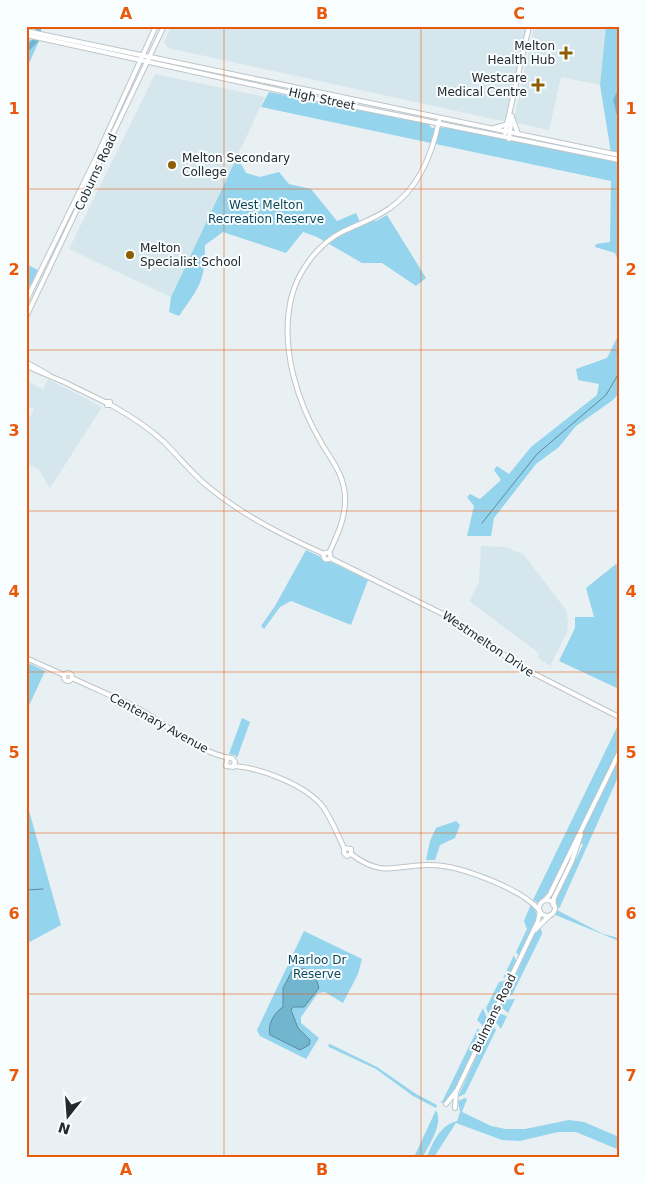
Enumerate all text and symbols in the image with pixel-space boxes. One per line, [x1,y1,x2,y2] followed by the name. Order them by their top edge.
[120,4,133,23] text: A
[316,4,328,23] text: B
[513,4,525,23] text: C
[488,39,555,67] place label: Melton Health Hub
[559,46,573,60] marker: Melton Health Hub
[437,71,527,99] place label: Westcare Medical Centre
[531,78,545,92] marker: Westcare Medical Centre
[287,85,357,113] street label: High Street
[8,99,20,118] text: 1
[625,99,637,118] text: 1
[72,131,120,213] street label: Coburns Road
[182,151,290,179] place label: Melton Secondary College
[166,159,178,171] marker: Melton Secondary College
[208,198,324,226] park label: West Melton Recreation Reserve
[140,241,241,269] place label: Melton Specialist School
[124,249,136,261] marker: Melton Specialist School
[8,260,20,279] text: 2
[625,260,637,279] text: 2
[8,421,20,440] text: 3
[625,421,637,440] text: 3
[8,582,20,601] text: 4
[625,582,637,601] text: 4
[440,608,536,680] street label: Westmelton Drive
[107,690,211,756] street label: Centenary Avenue
[8,743,20,762] text: 5
[625,743,637,762] text: 5
[8,904,20,923] text: 6
[625,904,637,923] text: 6
[288,953,346,981] park label: Marloo Dr Reserve
[469,971,519,1055] street label: Bulmans Road
[8,1066,20,1085] text: 7
[625,1066,637,1085] text: 7
[42,1090,92,1140] north arrow
[56,1119,72,1138] text: N
[120,1160,133,1179] text: A
[316,1160,328,1179] text: B
[513,1160,525,1179] text: C

